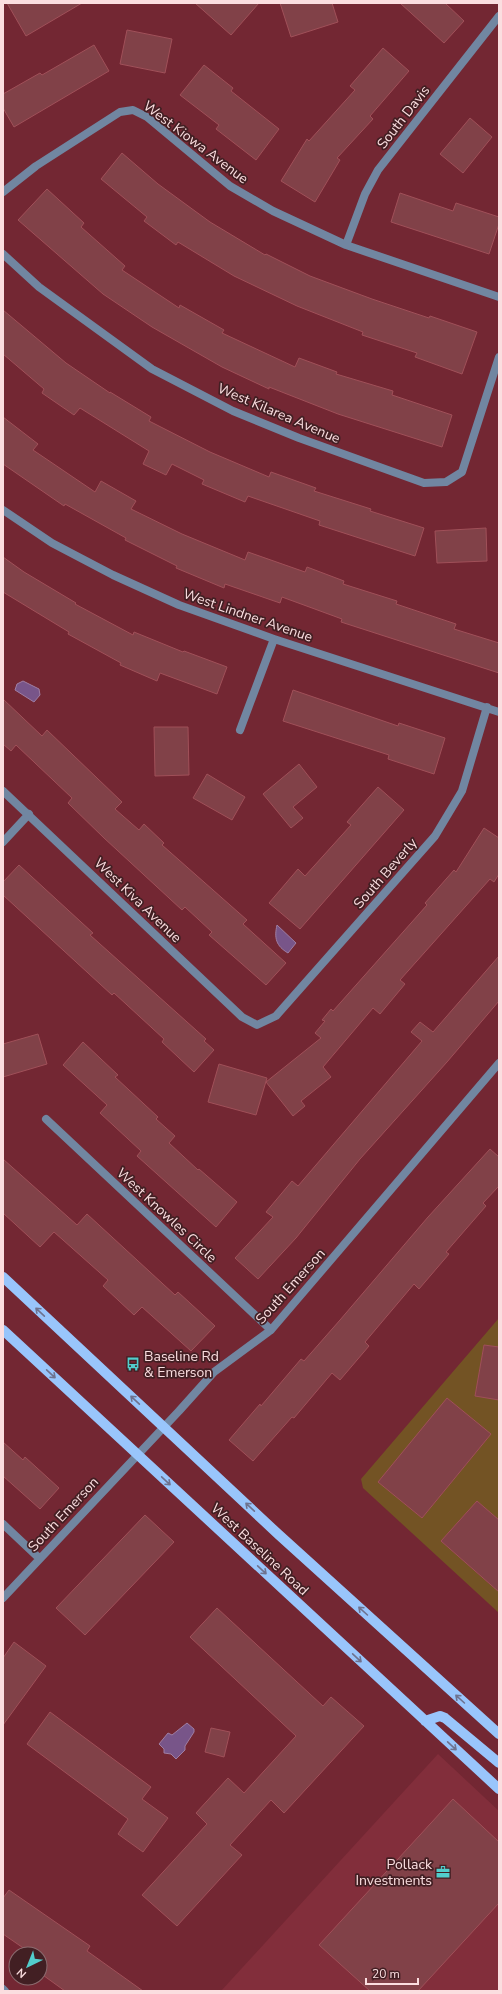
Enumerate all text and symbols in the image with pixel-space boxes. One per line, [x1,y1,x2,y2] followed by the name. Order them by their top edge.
[373,81,434,153] street label: South Davis
[139,97,252,188] street label: West Kiowa Avenue
[214,379,343,448] street label: West Kilarea Avenue
[181,584,315,647] street label: West Lindner Avenue
[349,833,422,913] street label: South Beverly
[90,854,186,947] street label: West Kiva Avenue
[112,1164,221,1267] street label: West Knowles Circle
[251,1244,329,1328] street label: South Emerson
[35,1307,45,1316] one-way arrow
[144,1347,219,1382] place label: Baseline Rd & Emerson
[125,1356,141,1372] bus stop icon: Baseline Rd & Emerson
[46,1370,56,1379] one-way arrow
[131,1396,141,1405] one-way arrow
[24,1473,103,1556] street label: South Emerson
[161,1477,171,1486] one-way arrow
[207,1499,313,1600] street label: West Baseline Road
[245,1502,255,1512] one-way arrow
[257,1565,267,1574] one-way arrow
[358,1607,369,1616] one-way arrow
[352,1653,362,1663] one-way arrow
[455,1694,465,1703] one-way arrow
[447,1742,458,1751] one-way arrow
[355,1855,433,1890] place label: Pollack Investments
[435,1864,451,1880] office icon: Pollack Investments
[8,1946,48,1986] north arrow
[366,1960,418,1986] scale bar
[13,1965,30,1981] text: N
[372,1966,400,1982] text: 20 m

